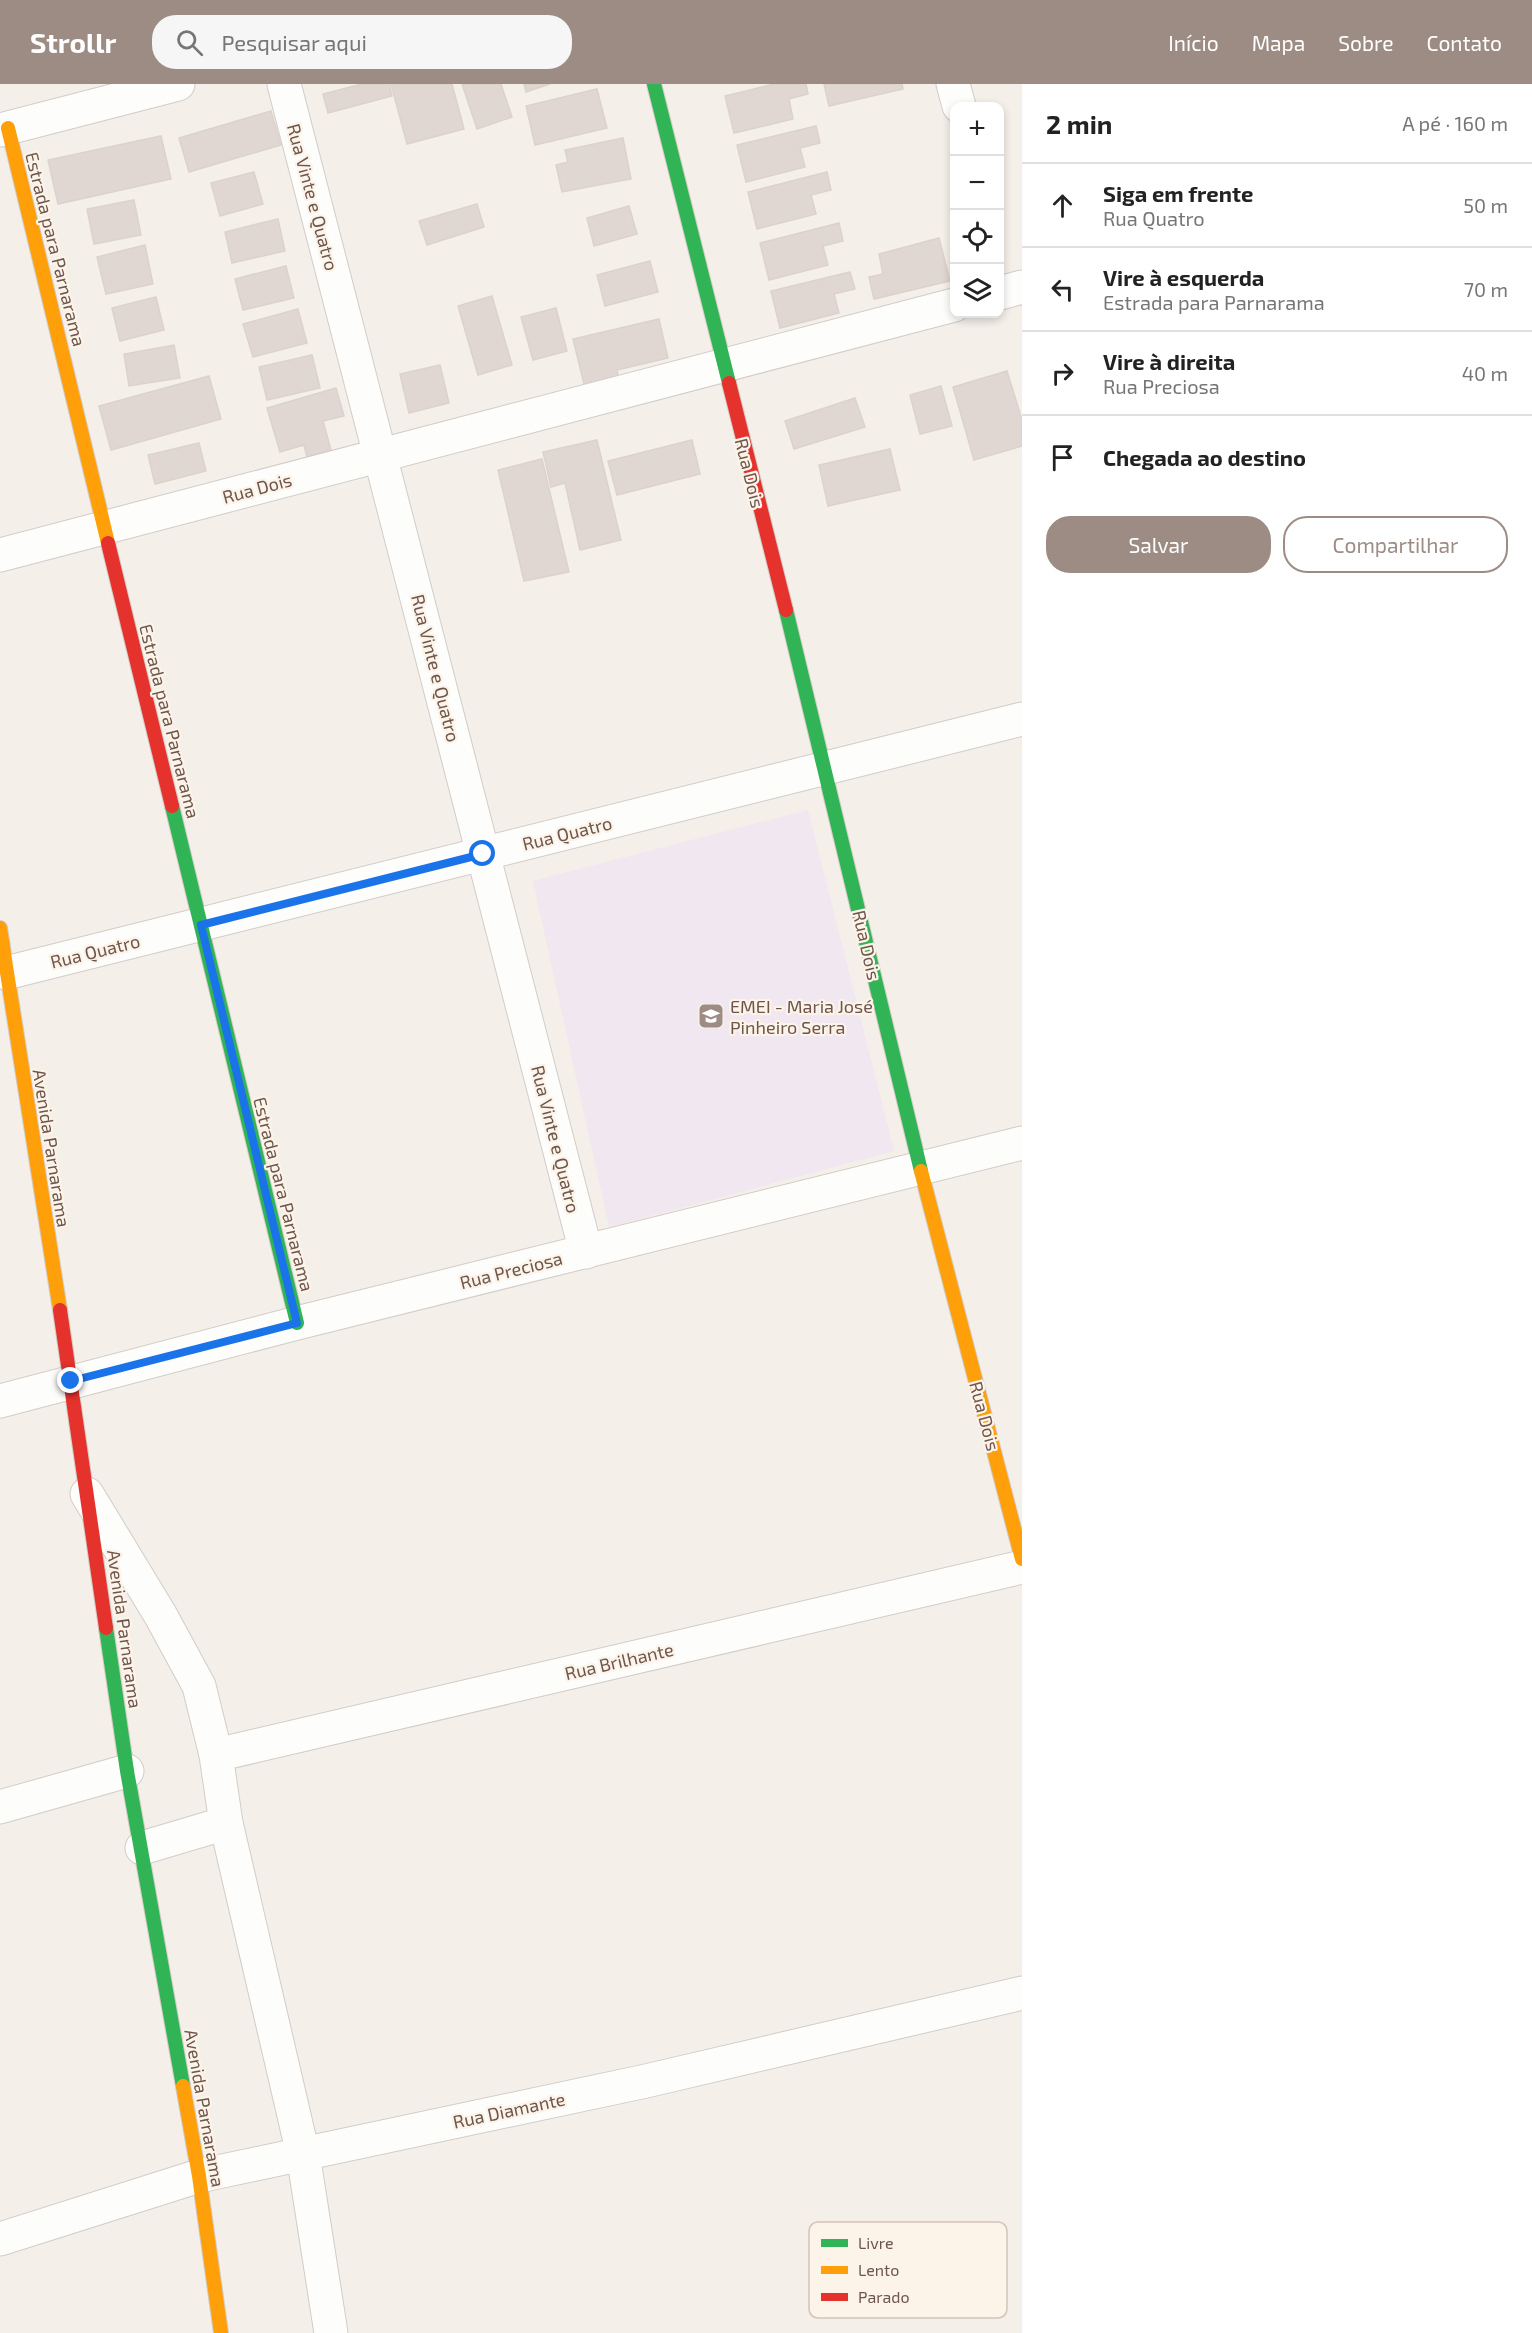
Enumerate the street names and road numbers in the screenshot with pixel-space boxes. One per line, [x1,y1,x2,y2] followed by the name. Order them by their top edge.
[283,121,343,273] street label: Rua Vinte e Quatro
[21,150,91,348] street label: Estrada para Parnarama
[731,436,769,510] street label: Rua Dois
[220,468,294,508] street label: Rua Dois
[407,592,465,744] street label: Rua Vinte e Quatro
[135,622,205,820] street label: Estrada para Parnarama
[520,811,614,855] street label: Rua Quatro
[848,908,886,982] street label: Rua Dois
[48,929,142,973] street label: Rua Quatro
[527,1063,585,1215] street label: Rua Vinte e Quatro
[29,1067,75,1229] street label: Avenida Parnarama
[249,1095,319,1293] street label: Estrada para Parnarama
[457,1247,565,1293] street label: Rua Preciosa
[965,1379,1005,1453] street label: Rua Dois
[103,1548,147,1710] street label: Avenida Parnarama
[563,1638,675,1684] street label: Rua Brilhante
[180,2027,230,2189] street label: Avenida Parnarama
[451,2087,567,2133] street label: Rua Diamante

